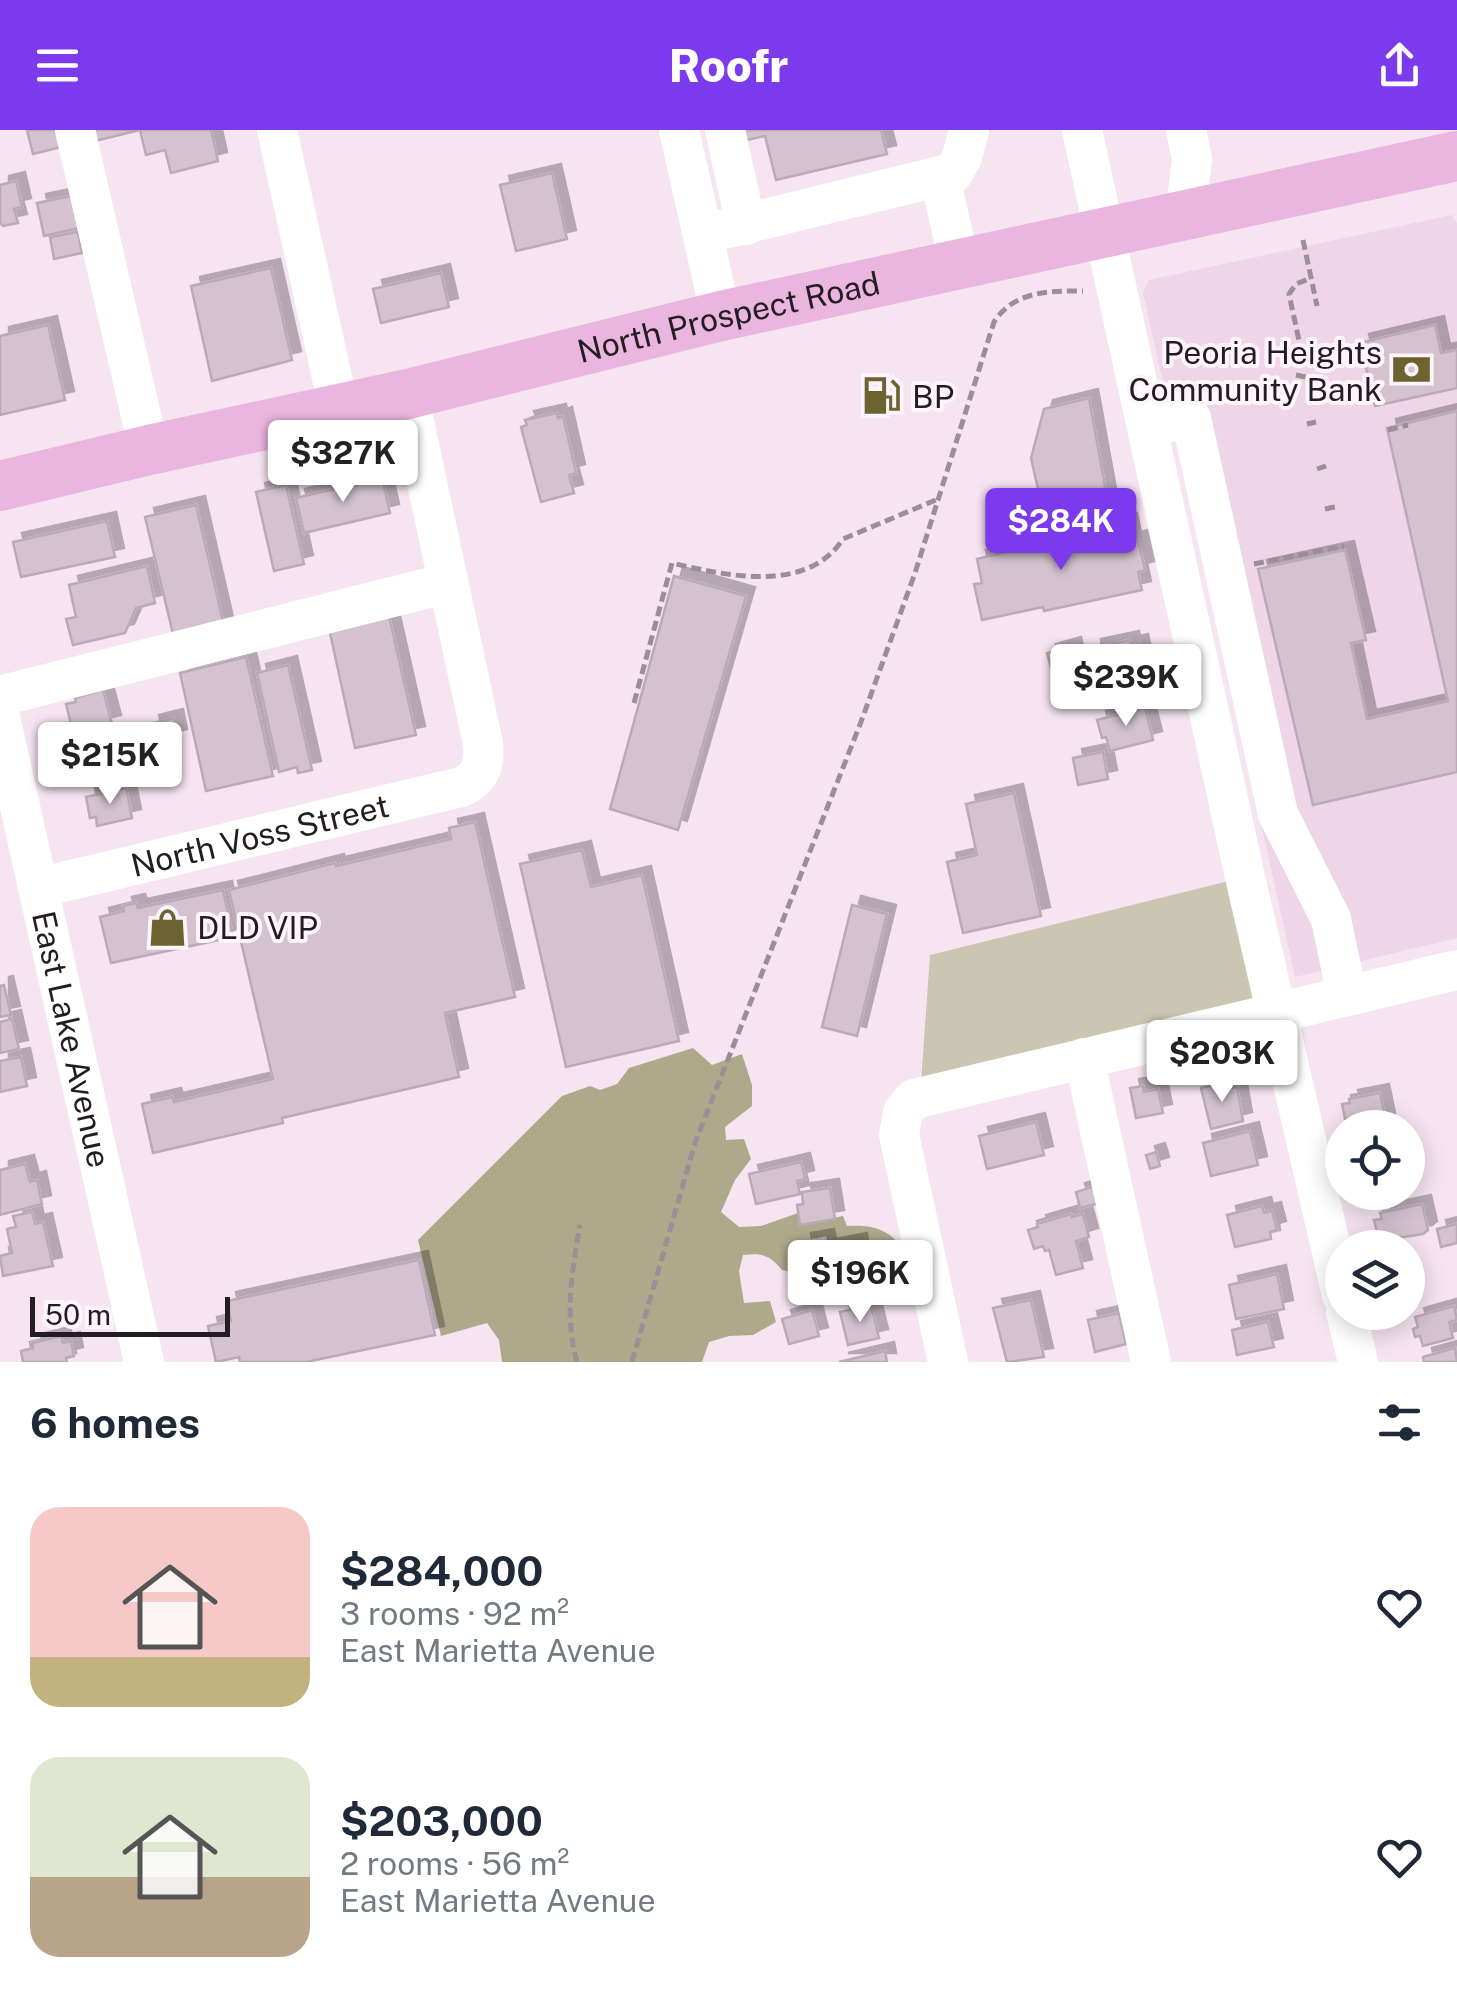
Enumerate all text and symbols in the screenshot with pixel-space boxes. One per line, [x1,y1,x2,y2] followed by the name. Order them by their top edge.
[30,38,85,93] icon: menu
[1372,38,1427,93] icon: share
[669,39,788,92] text: Roofr
[573,264,883,370] street label: North Prospect Road
[1129,334,1382,408] place label: Peoria Heights Community Bank
[1391,349,1433,391] bank icon: Peoria Heights Community Bank
[861,375,903,417] fuel station icon: BP
[912,378,954,415] place label: BP
[273,420,413,505] pin: $327K
[290,434,396,471] text: $327K
[991,488,1131,573] pin: $284K
[1007,502,1115,539] text: $284K
[1056,644,1196,729] pin: $239K
[1072,658,1180,695] text: $239K
[40,722,180,807] pin: $215K
[60,736,160,773] text: $215K
[127,786,392,884] street label: North Voss Street
[146,906,188,948] shop icon: DLD VIP
[25,907,118,1171] street label: East Lake Avenue
[197,909,318,946] place label: DLD VIP
[1152,1020,1292,1105] pin: $203K
[1169,1034,1275,1071] text: $203K
[1325,1110,1425,1330] map controls
[1325,1110,1425,1210] button: locate
[1325,1230,1425,1330] button: layers
[790,1240,930,1325] pin: $196K
[810,1254,910,1291] text: $196K
[30,1292,230,1336] scale bar
[45,1298,111,1331] text: 50 m
[1372,1395,1427,1450] icon: filters
[30,1398,200,1447] text: 6 homes
[340,1546,543,1595] text: $284,000
[110,1547,230,1667] icon: home
[1372,1580,1427,1635] icon: heart
[340,1595,569,1632] text: 3 rooms · 92 m²
[340,1632,656,1669] text: East Marietta Avenue
[340,1796,543,1845] text: $203,000
[110,1797,230,1917] icon: home
[1372,1830,1427,1885] icon: heart
[340,1845,569,1882] text: 2 rooms · 56 m²
[340,1882,656,1919] text: East Marietta Avenue

